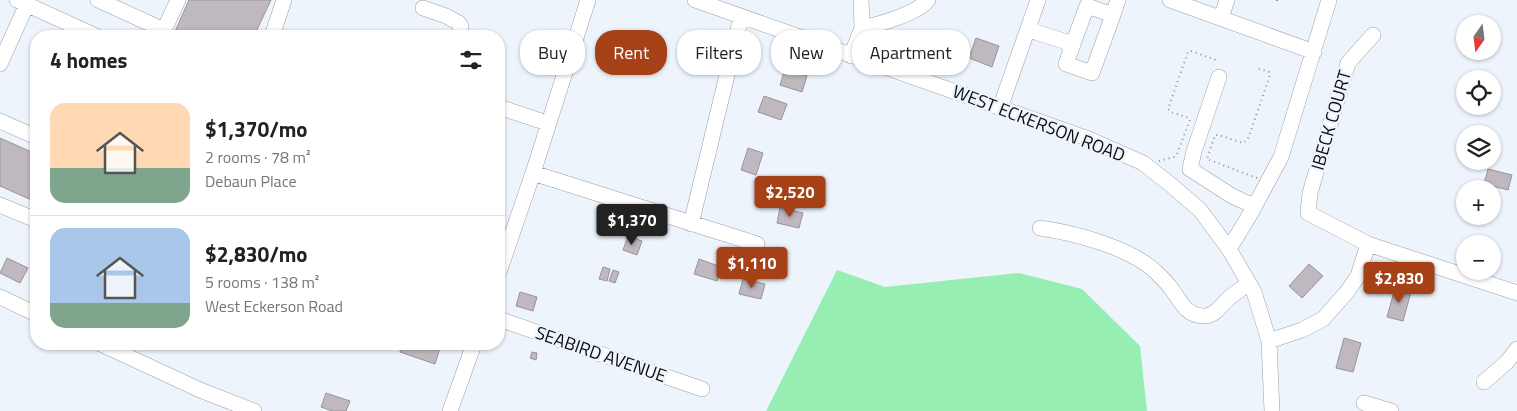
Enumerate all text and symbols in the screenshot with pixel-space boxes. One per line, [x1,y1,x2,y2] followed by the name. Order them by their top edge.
[1456,15,1501,60] north arrow
[1456,15,1501,280] map controls
[520,30,585,75] chip: Buy
[595,30,667,75] chip: Rent
[677,30,761,75] chip: Filters
[771,30,842,75] chip: New
[852,30,970,75] chip: Apartment
[50,44,127,76] text: 4 homes
[457,46,485,74] icon: filters
[1304,66,1358,173] street label: IBECK COURT
[1456,70,1501,115] button: locate
[949,78,1129,168] street label: WEST ECKERSON ROAD
[205,113,307,145] text: $1,370/mo
[90,123,150,183] icon: home
[1456,125,1501,170] button: layers
[205,145,310,169] text: 2 rooms · 78 m²
[205,169,297,193] text: Debaun Place
[749,176,831,218] pin: $2,520
[765,180,815,204] text: $2,520
[1456,180,1501,225] button: +
[591,204,673,246] pin: $1,370
[607,208,657,232] text: $1,370
[1456,235,1501,280] button: −
[205,238,307,270] text: $2,830/mo
[711,246,793,289] pin: $1,110
[90,248,150,308] icon: home
[727,251,777,275] text: $1,110
[1358,262,1440,304] pin: $2,830
[1374,266,1424,290] text: $2,830
[205,270,319,294] text: 5 rooms · 138 m²
[205,294,343,318] text: West Eckerson Road
[532,319,670,389] street label: SEABIRD AVENUE

